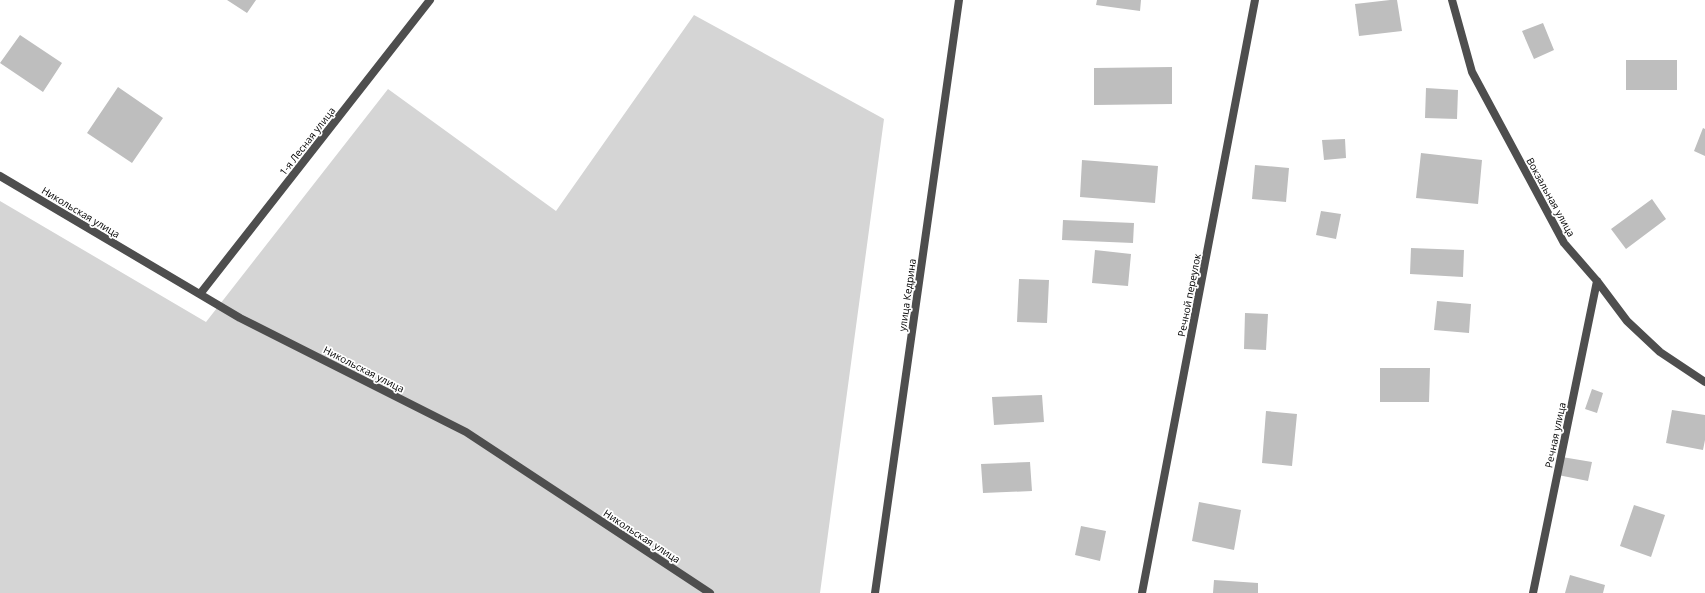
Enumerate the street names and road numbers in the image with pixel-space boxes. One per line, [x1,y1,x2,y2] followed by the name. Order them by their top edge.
[276,104,338,178] street label: 1-я Лесная улица
[1523,155,1579,239] street label: Вокзальная улица
[39,183,123,241] street label: Никольская улица
[1174,251,1204,338] street label: Речной переулок
[895,258,919,332] street label: улица Кедрина
[321,343,407,395] street label: Никольская улица
[1541,401,1569,469] street label: Речная улица
[601,506,683,566] street label: Никольская улица

